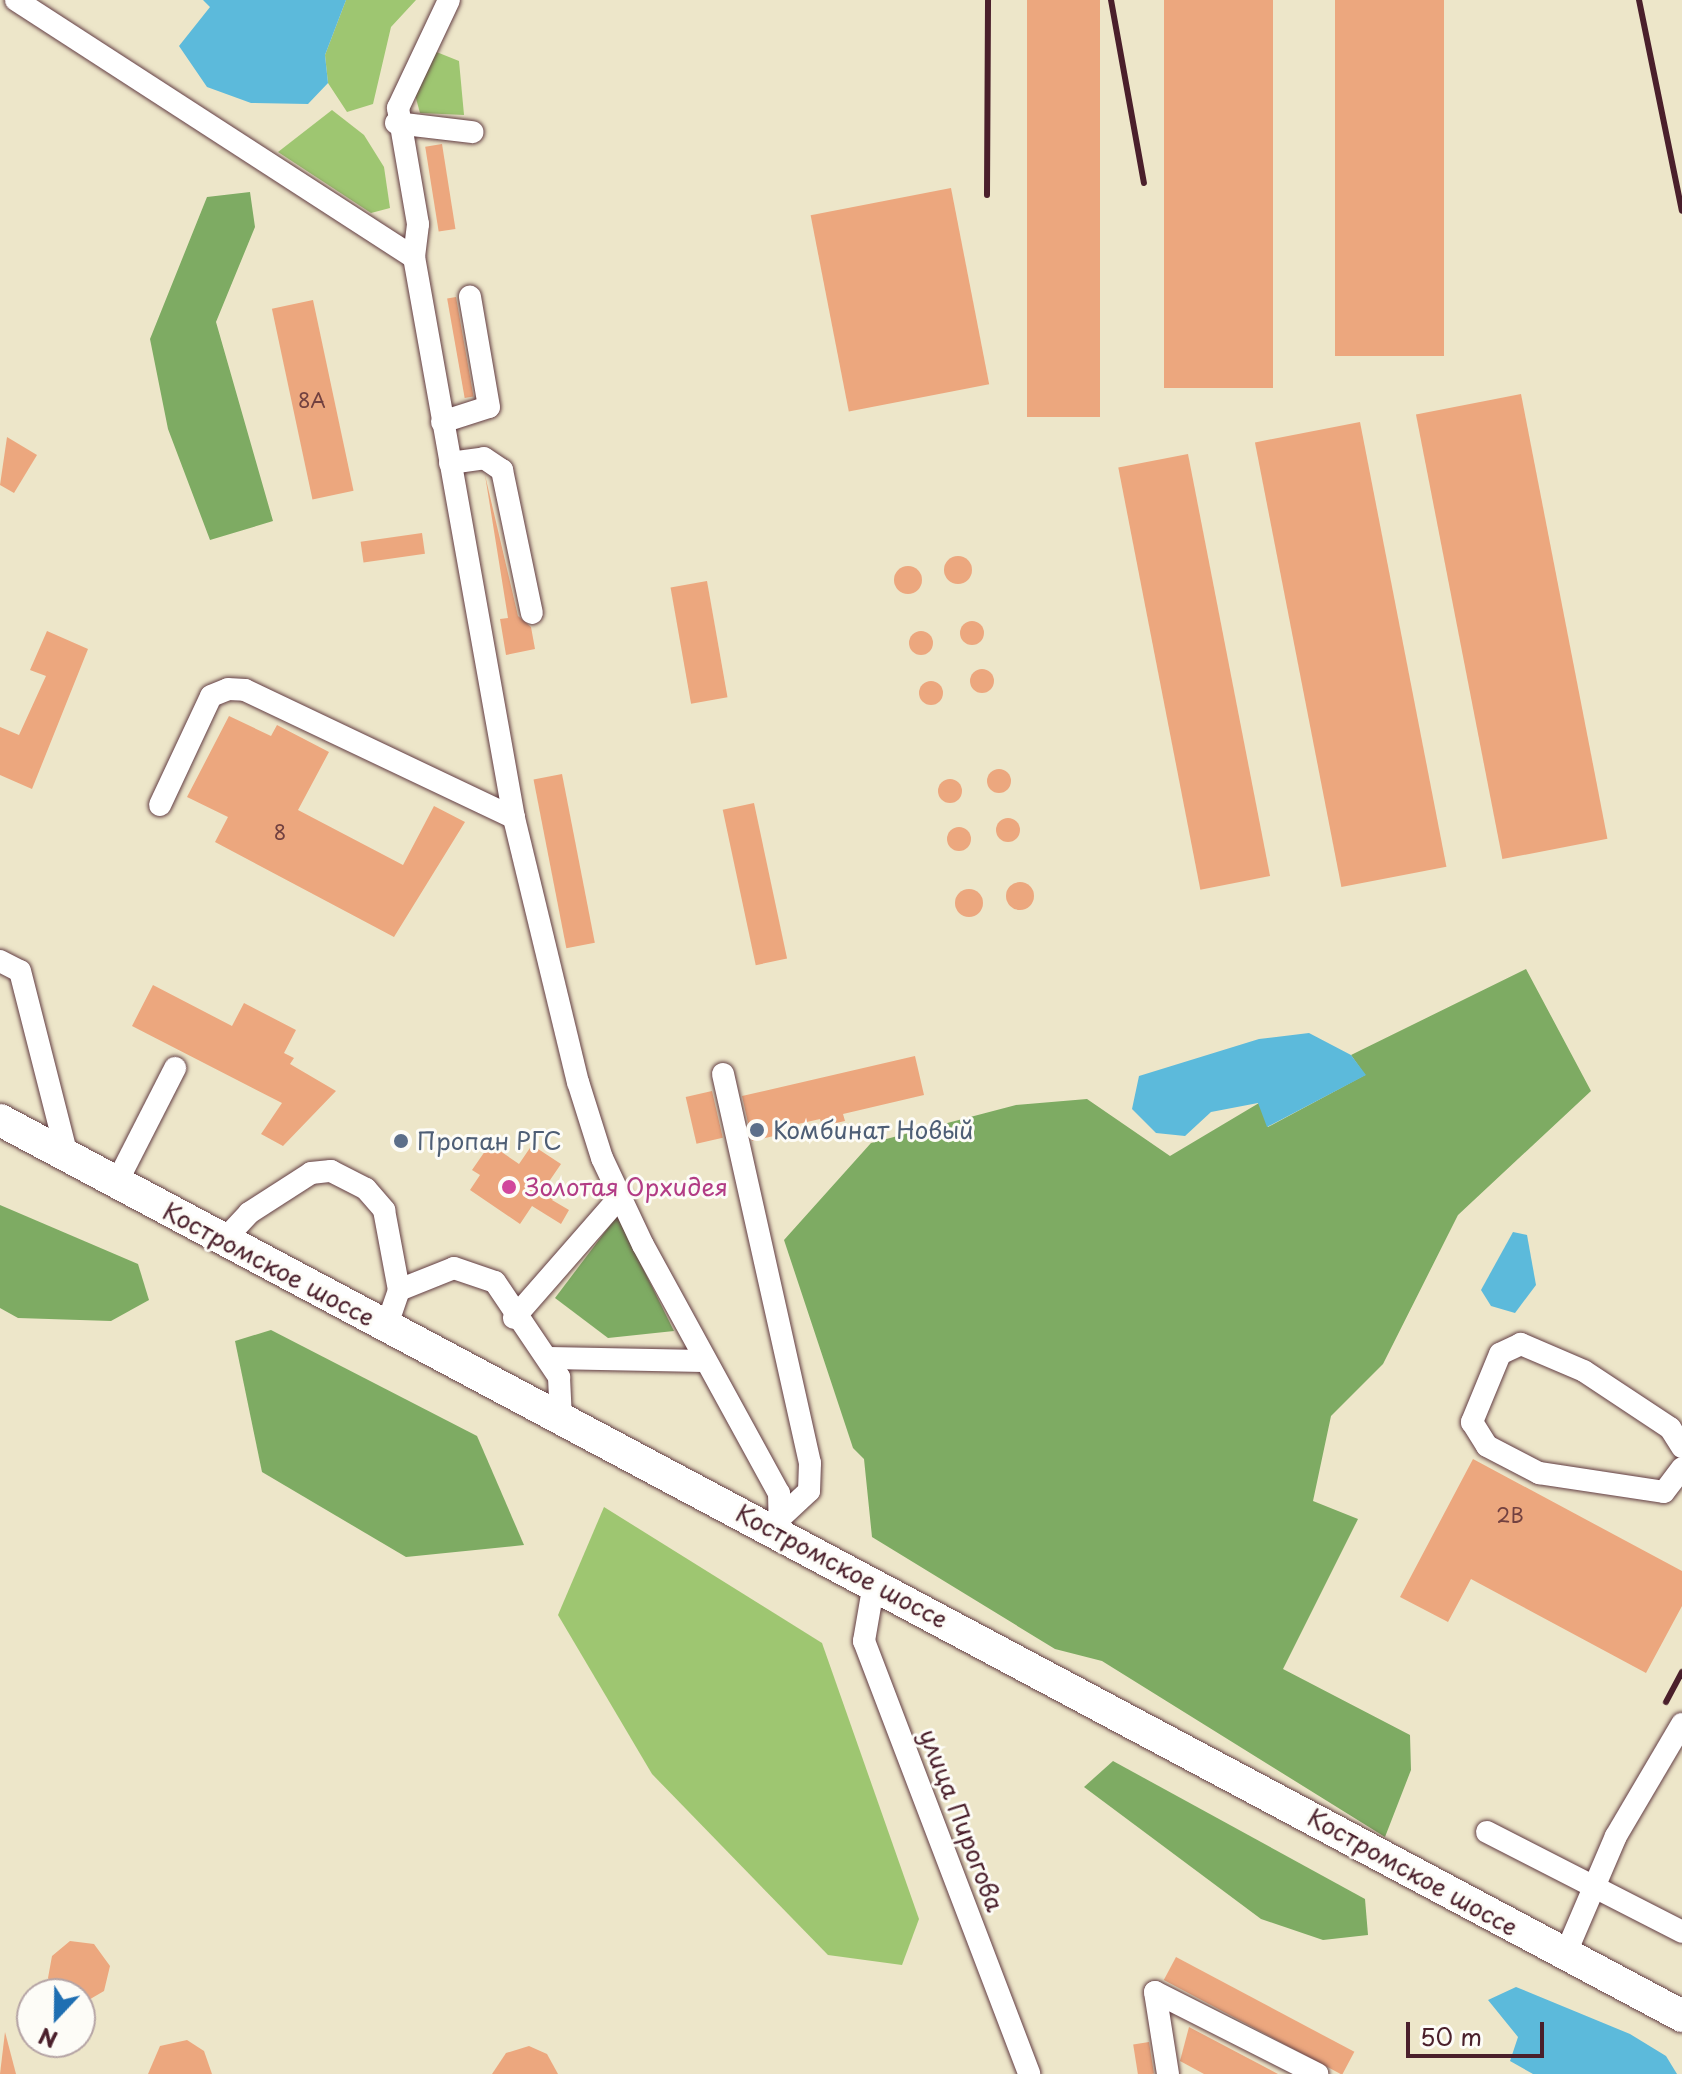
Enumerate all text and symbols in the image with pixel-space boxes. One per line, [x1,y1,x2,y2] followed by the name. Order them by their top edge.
[298,388,326,412] house number: 8А
[274,820,286,844] house number: 8
[773,1116,974,1144] place label: Комбинат Новый
[748,1121,766,1139] marker: Комбинат Новый
[417,1127,562,1155] place label: Пропан РГС
[392,1132,410,1150] marker: Пропан РГС
[525,1173,728,1201] place label: Золотая Орхидея
[500,1178,518,1196] marker: Золотая Орхидея
[158,1196,380,1332] street label: Костромское шоссе
[731,1498,953,1634] street label: Костромское шоссе
[1496,1503,1524,1527] house number: 2В
[914,1725,1010,1915] street label: улица Пирогова
[1303,1802,1523,1942] street label: Костромское шоссе
[16,1978,96,2058] north arrow
[1410,2006,1548,2056] scale bar
[1420,2018,1482,2054] text: 50 m
[33,2020,62,2057] text: N

